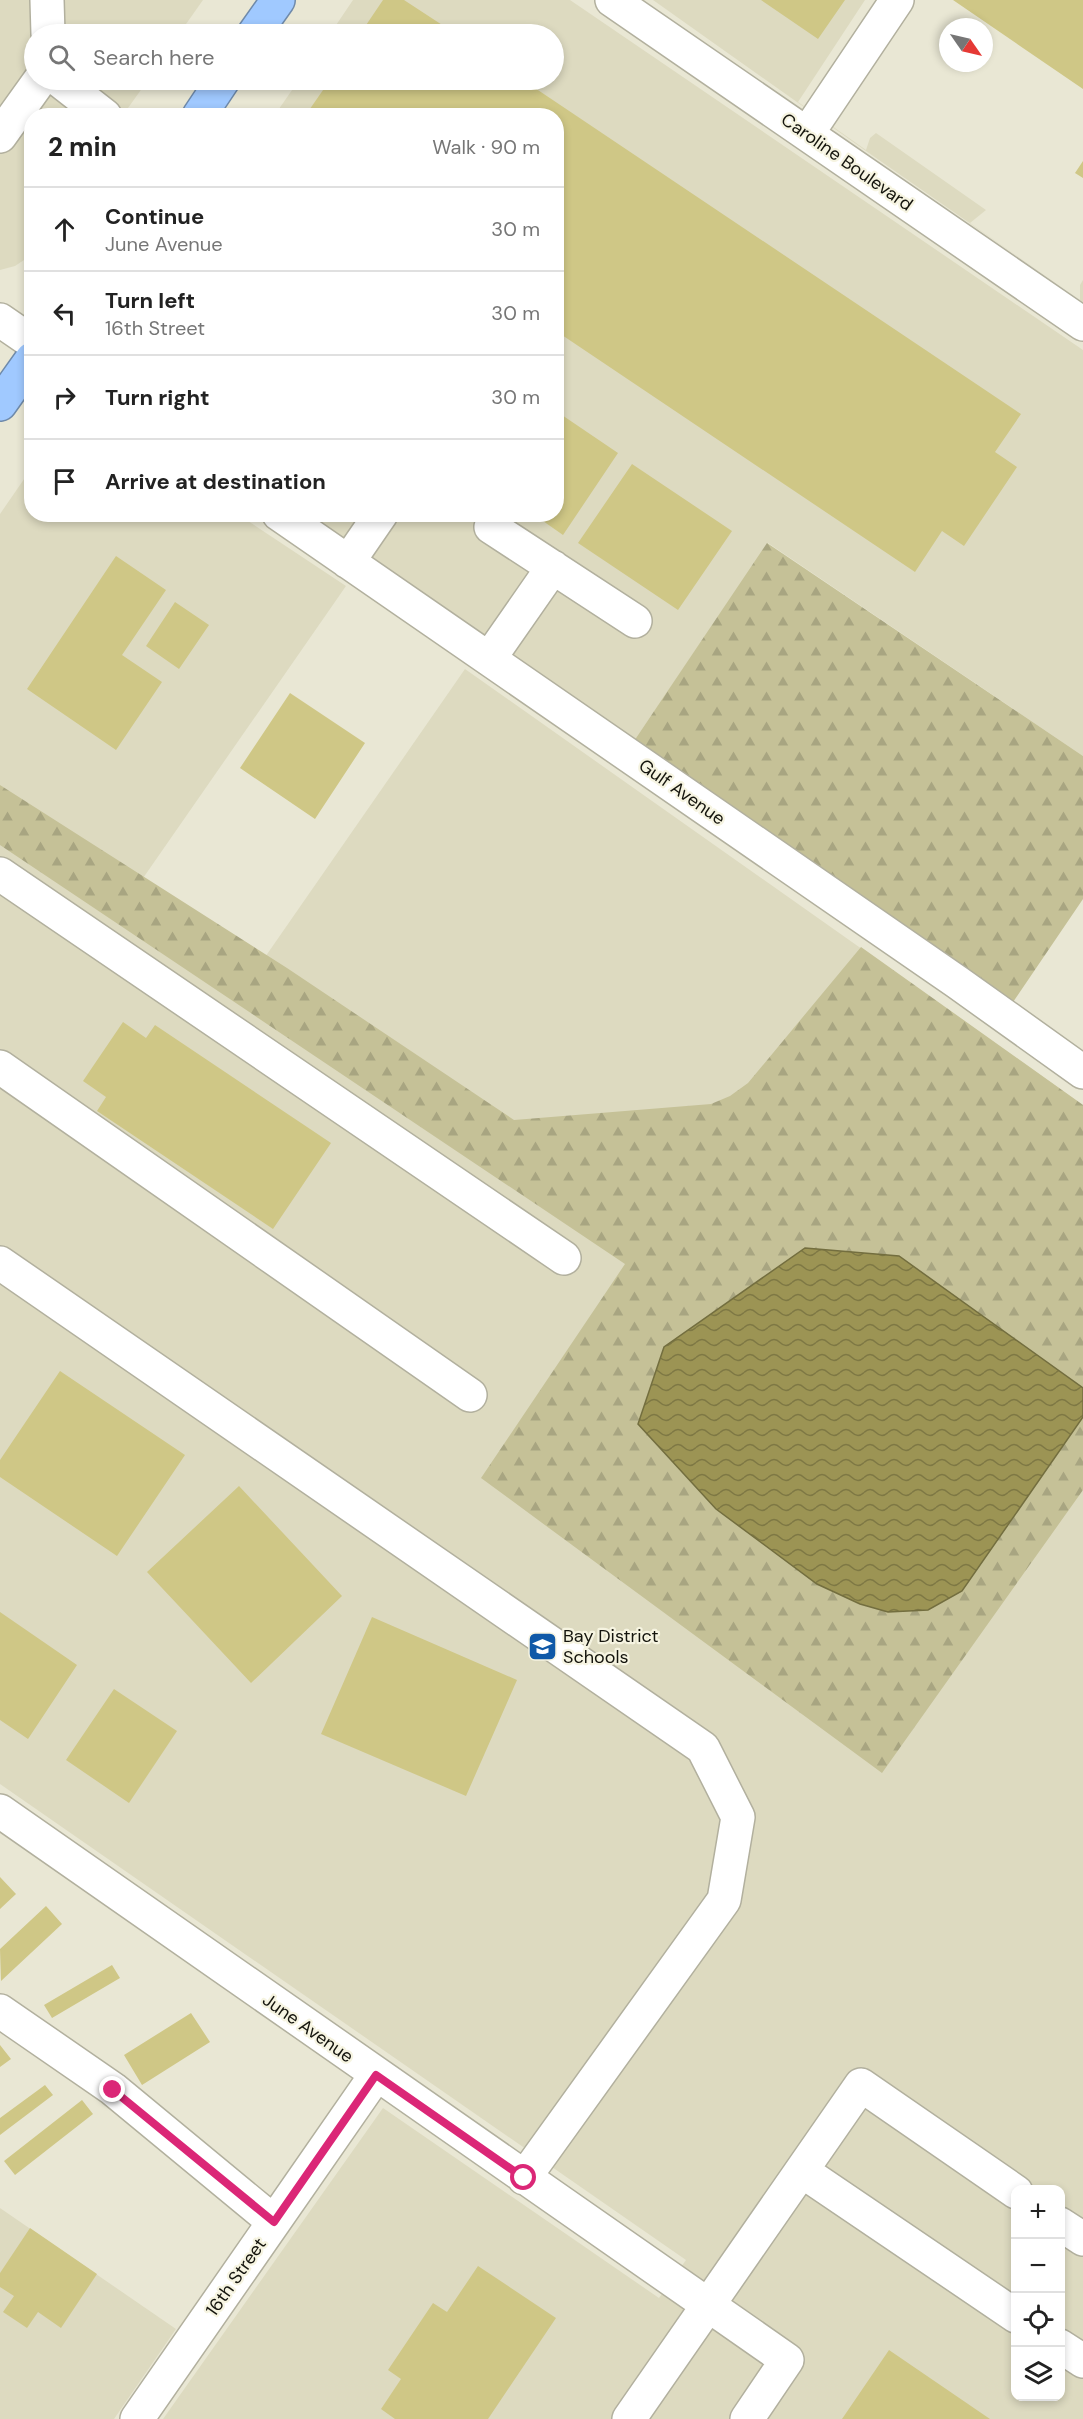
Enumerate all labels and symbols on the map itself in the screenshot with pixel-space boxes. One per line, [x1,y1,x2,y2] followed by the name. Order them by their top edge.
[939,18,993,72] north arrow
[776,108,918,216] street label: Caroline Boulevard
[634,753,730,831] street label: Gulf Avenue
[563,1624,659,1669] place label: Bay District Schools
[526,1630,558,1662] school or university icon: Bay District Schools
[258,1988,358,2068] street label: June Avenue
[99,2076,125,2102] route end
[510,2164,536,2190] route start
[200,2233,272,2321] street label: 16th Street

